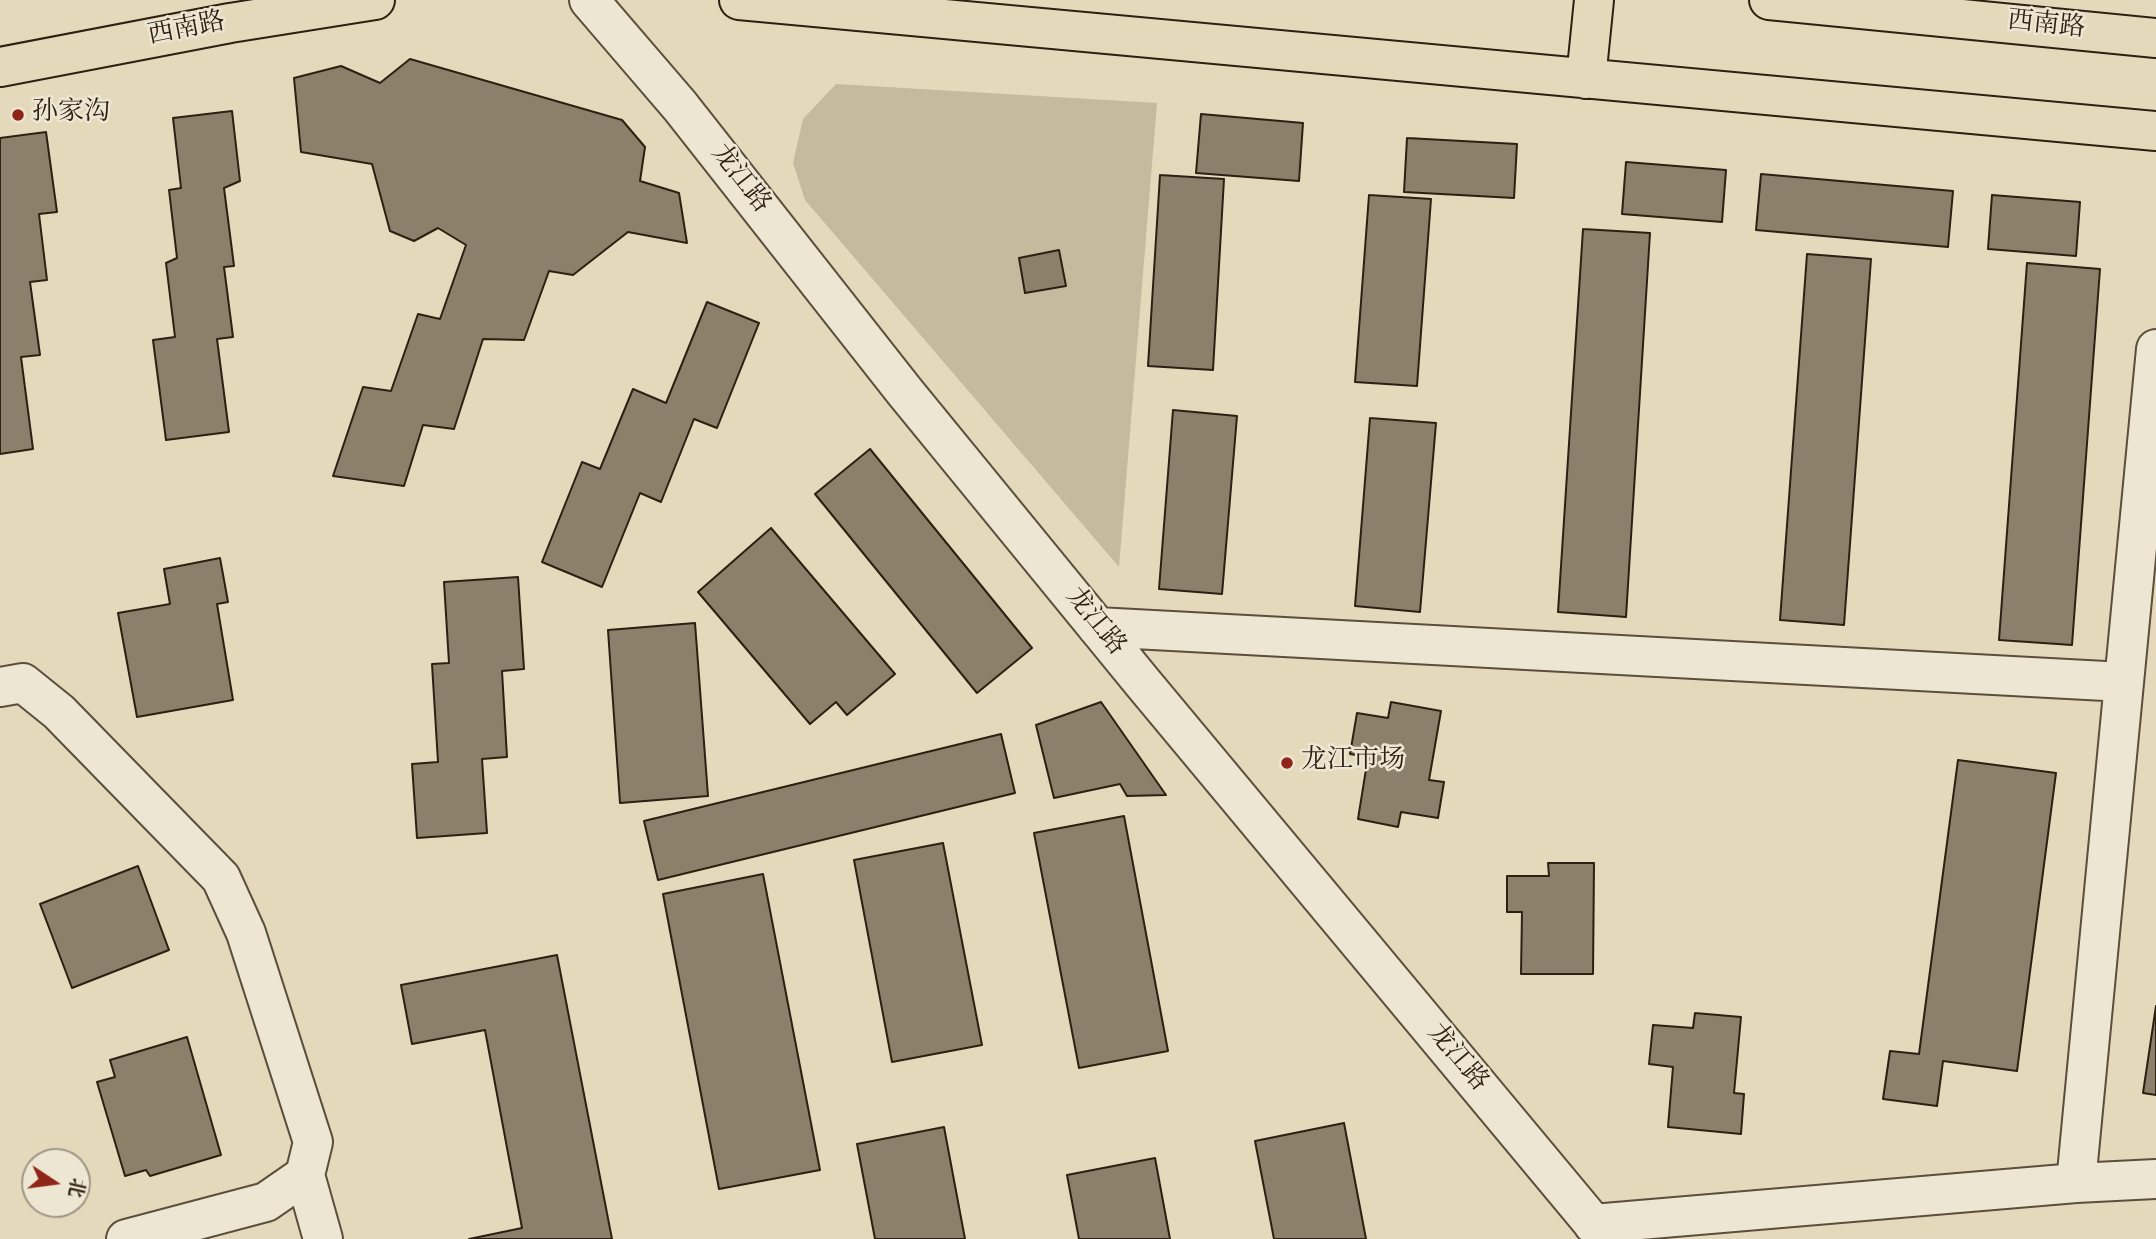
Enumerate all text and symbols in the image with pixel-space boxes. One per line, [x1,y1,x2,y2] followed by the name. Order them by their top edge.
[2006,7,2086,47] street label: 西南路
[146,8,228,54] street label: 西南路
[32,99,110,131] place label: 孙家沟
[10,107,26,123] marker: 孙家沟
[703,140,775,220] street label: 龙江路
[1057,583,1131,663] street label: 龙江路
[1301,747,1405,779] place label: 龙江市场
[1279,755,1295,771] marker: 龙江市场
[1419,1019,1493,1099] street label: 龙江路
[21,1148,91,1218] north arrow
[60,1175,90,1200] text: 北

